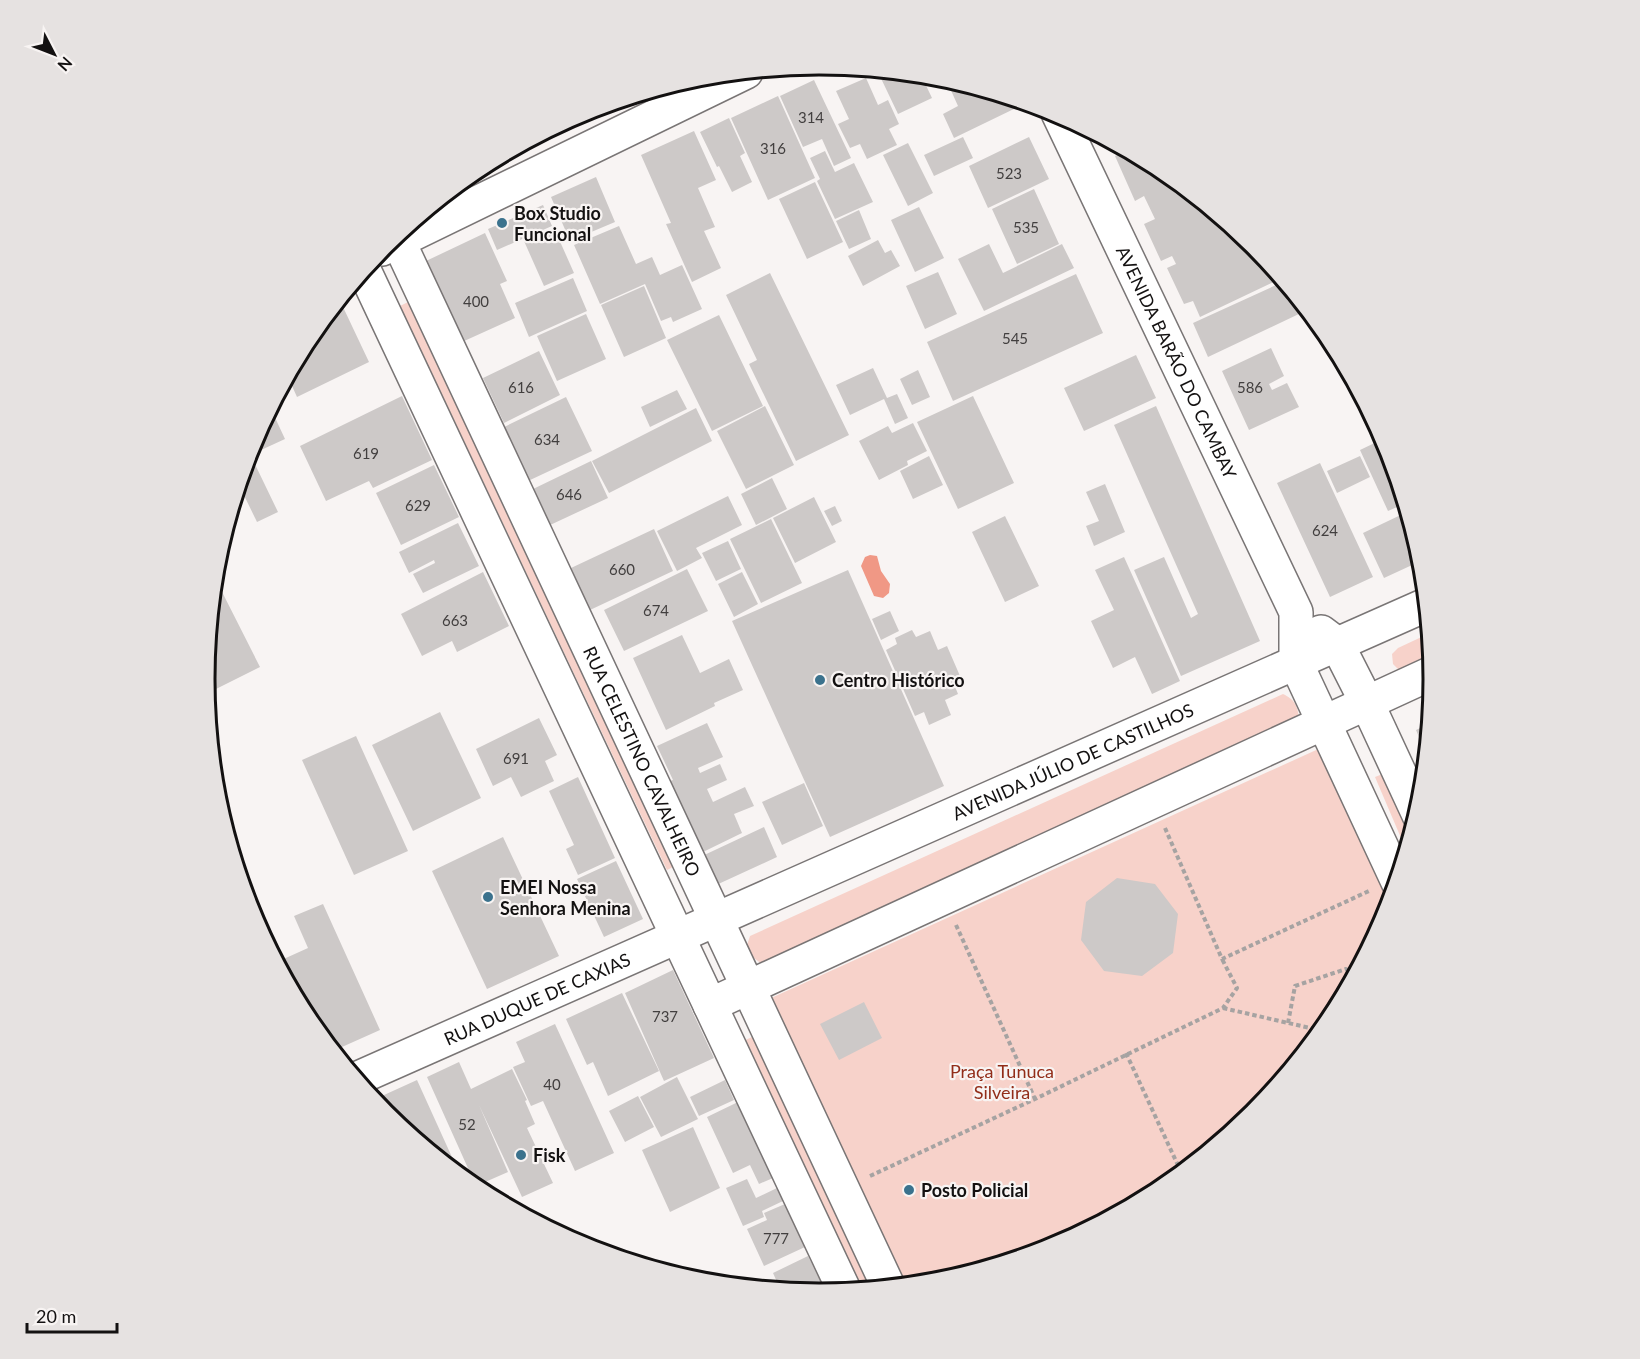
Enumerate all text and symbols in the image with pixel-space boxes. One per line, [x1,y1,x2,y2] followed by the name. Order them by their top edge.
[24,24,84,84] north arrow
[54,53,77,75] text: N
[798,108,824,126] house number: 314
[760,139,786,157] house number: 316
[996,164,1022,182] house number: 523
[514,202,601,245] place label: Box Studio Funcional
[495,216,509,230] marker: Box Studio Funcional
[1013,218,1039,236] house number: 535
[1112,242,1242,483] street label: AVENIDA BARÃO DO CAMBAY
[463,292,489,310] house number: 400
[1002,329,1028,347] house number: 545
[508,378,534,396] house number: 616
[1237,378,1263,396] house number: 586
[534,430,560,448] house number: 634
[353,444,379,462] house number: 619
[556,485,582,503] house number: 646
[405,496,431,514] house number: 629
[1312,521,1338,539] house number: 624
[609,560,635,578] house number: 660
[643,601,669,619] house number: 674
[442,611,468,629] house number: 663
[579,643,705,880] street label: RUA CELESTINO CAVALHEIRO
[832,669,965,691] place label: Centro Histórico
[813,673,827,687] marker: Centro Histórico
[949,698,1197,824] street label: AVENIDA JÚLIO DE CASTILHOS
[503,749,529,767] house number: 691
[500,876,631,919] place label: EMEI Nossa Senhora Menina
[481,890,495,904] marker: EMEI Nossa Senhora Menina
[440,948,634,1050] street label: RUA DUQUE DE CAXIAS
[652,1007,678,1025] house number: 737
[950,1060,1054,1103] park label: Praça Tunuca Silveira
[543,1075,561,1093] house number: 40
[458,1115,476,1133] house number: 52
[533,1144,566,1166] place label: Fisk
[514,1148,528,1162] marker: Fisk
[921,1179,1028,1201] place label: Posto Policial
[902,1183,916,1197] marker: Posto Policial
[763,1229,789,1247] house number: 777
[27,1296,117,1334] scale bar
[36,1305,76,1327] text: 20 m

